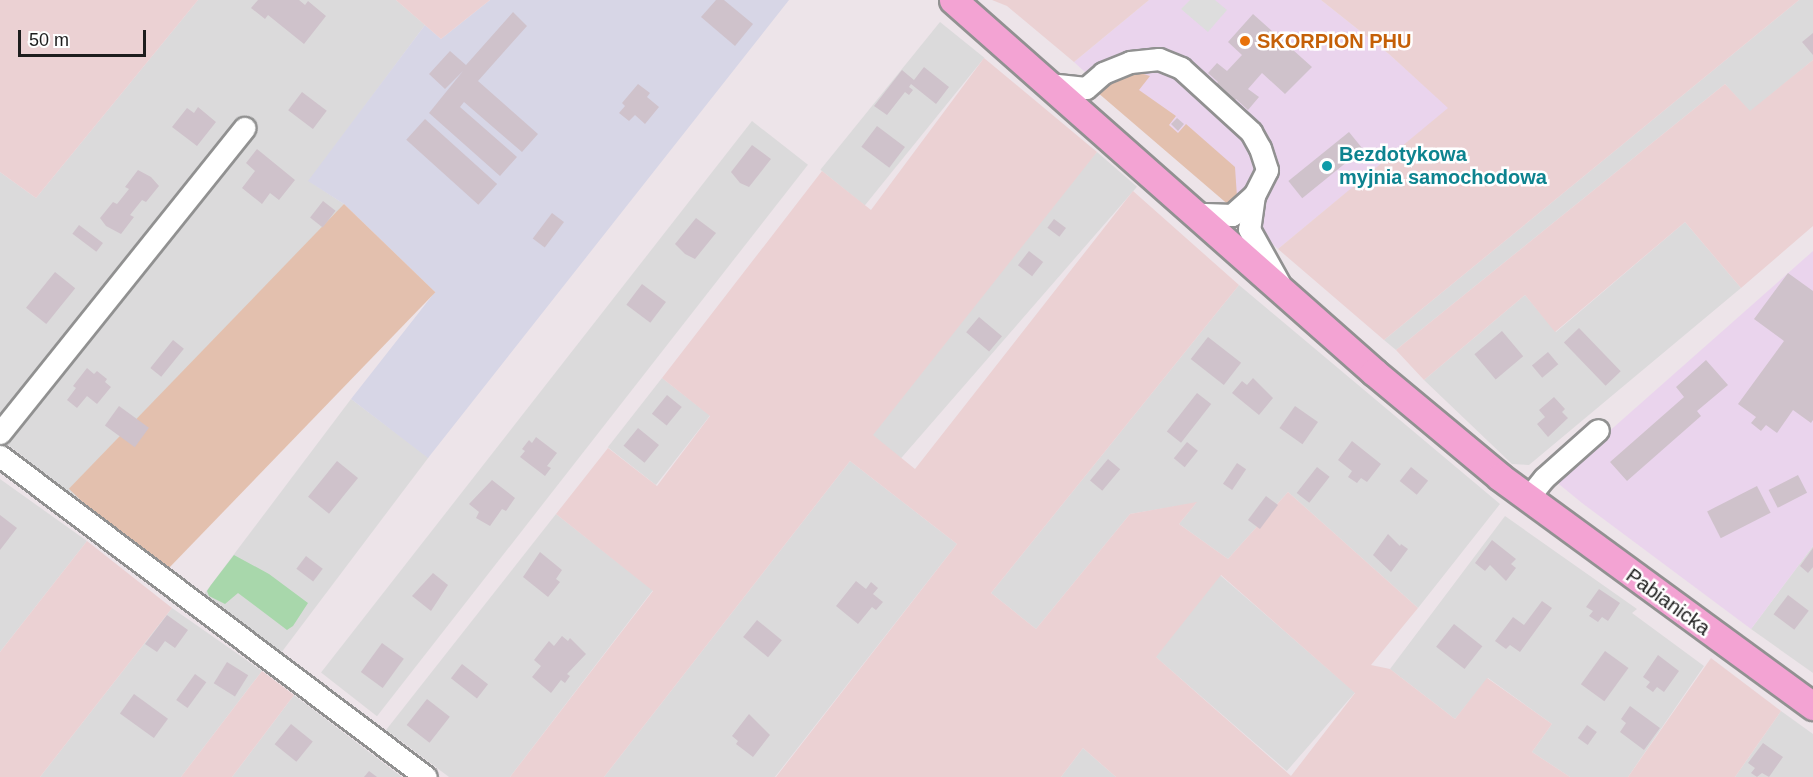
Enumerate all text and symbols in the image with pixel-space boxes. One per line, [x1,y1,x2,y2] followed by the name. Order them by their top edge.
[21,18,148,56] scale bar
[1257,29,1411,53] place label: SKORPION PHU
[29,30,69,50] text: 50 m
[1238,34,1252,48] marker: SKORPION PHU
[1339,142,1547,189] place label: Bezdotykowa myjnia samochodowa
[1320,159,1334,173] marker: Bezdotykowa myjnia samochodowa
[1621,564,1715,640] street label: Pabianicka

